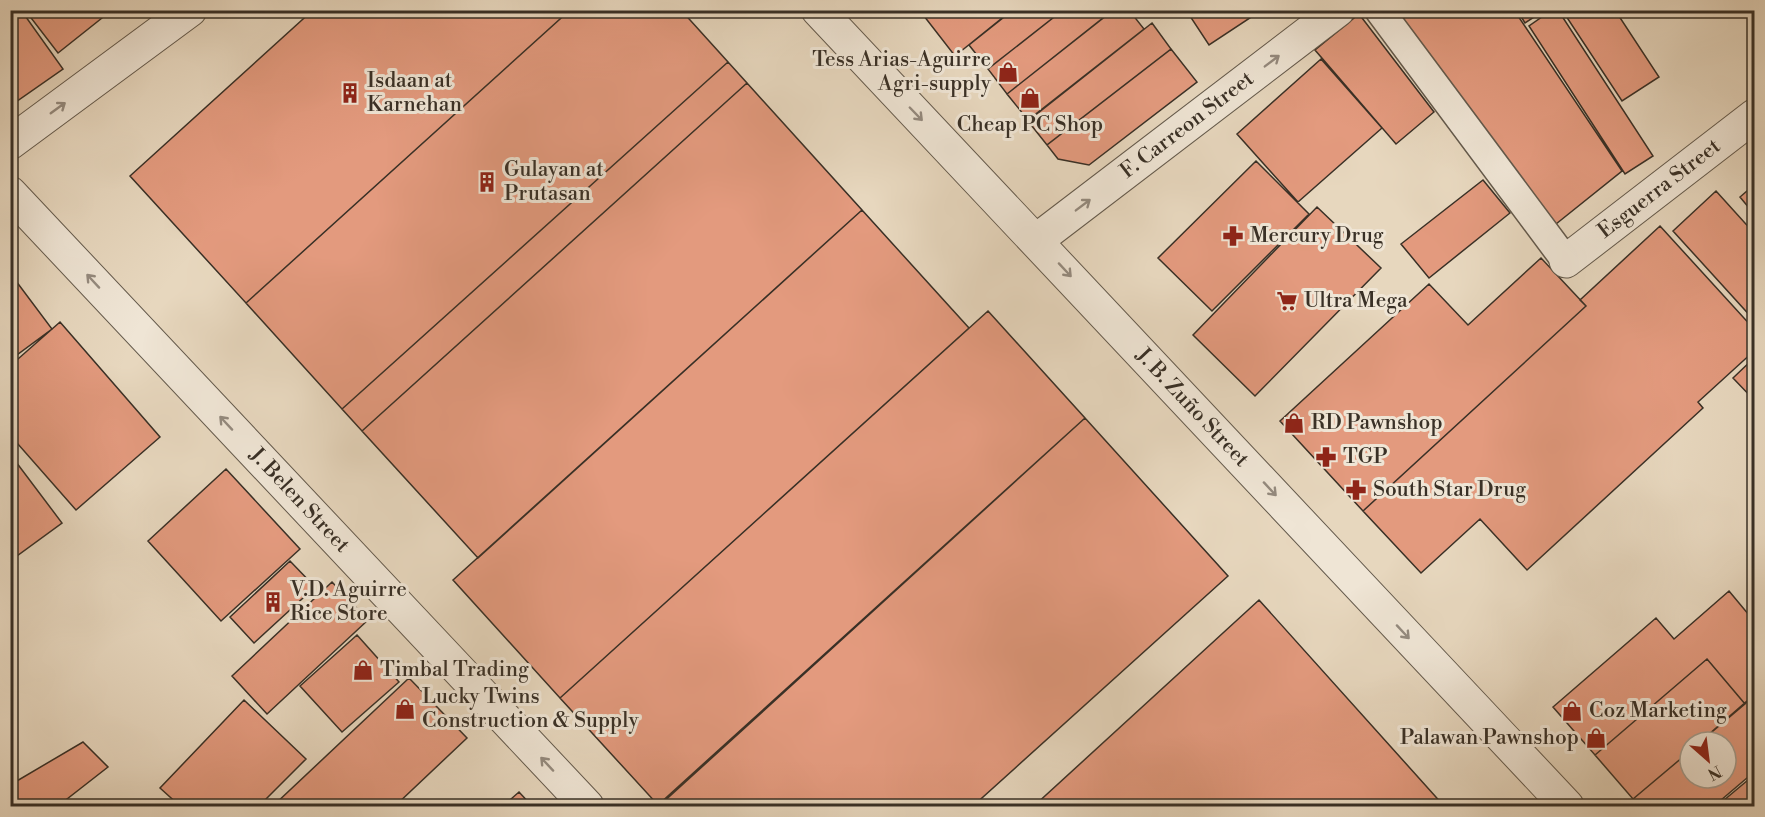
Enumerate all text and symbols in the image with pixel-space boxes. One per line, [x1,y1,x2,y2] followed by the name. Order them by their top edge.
[812,47,992,97] place label: Tess Arias-Aguirre Agri-supply
[1263,55,1279,67] one-way arrow
[996,60,1020,84] shop icon: Tess Arias-Aguirre Agri-supply
[1115,66,1259,184] street label: F. Carreon Street
[367,68,462,118] place label: Isdaan at Karnehan
[338,81,362,105] building icon: Isdaan at Karnehan
[1018,86,1042,110] shop icon: Cheap PC Shop
[49,102,65,114] one-way arrow
[909,106,923,121] one-way arrow
[957,112,1103,138] place label: Cheap PC Shop
[1593,133,1726,244] street label: Esguerra Street
[504,157,604,207] place label: Gulayan at Prutasan
[475,170,499,194] building icon: Gulayan at Prutasan
[1075,198,1091,211] one-way arrow
[1250,223,1384,249] place label: Mercury Drug
[1221,224,1245,248] pharmacy icon: Mercury Drug
[1057,263,1072,278] one-way arrow
[85,273,100,288] one-way arrow
[1304,288,1408,314] place label: Ultra Mega
[1275,289,1299,313] supermarket icon: Ultra Mega
[1129,342,1255,473] street label: J. B. Zuño Street
[1311,410,1443,436] place label: RD Pawnshop
[1282,411,1306,435] shop icon: RD Pawnshop
[219,415,233,430] one-way arrow
[243,442,355,559] street label: J. Belen Street
[1343,444,1388,470] place label: TGP
[1314,445,1338,469] pharmacy icon: TGP
[1373,477,1526,503] place label: South Star Drug
[1344,478,1368,502] pharmacy icon: South Star Drug
[1262,482,1277,497] one-way arrow
[289,577,407,627] place label: V.D. Aguirre Rice Store
[261,590,285,614] building icon: V.D. Aguirre Rice Store
[1396,624,1410,639] one-way arrow
[380,657,529,683] place label: Timbal Trading
[351,658,375,682] shop icon: Timbal Trading
[422,684,640,734] place label: Lucky Twins Construction & Supply
[393,697,417,721] shop icon: Lucky Twins Construction & Supply
[1589,698,1727,724] place label: Coz Marketing
[1560,699,1584,723] shop icon: Coz Marketing
[1400,725,1579,751] place label: Palawan Pawnshop
[1584,726,1608,750] shop icon: Palawan Pawnshop
[1678,730,1738,790] north arrow
[540,757,554,772] one-way arrow
[1704,761,1725,784] text: N

